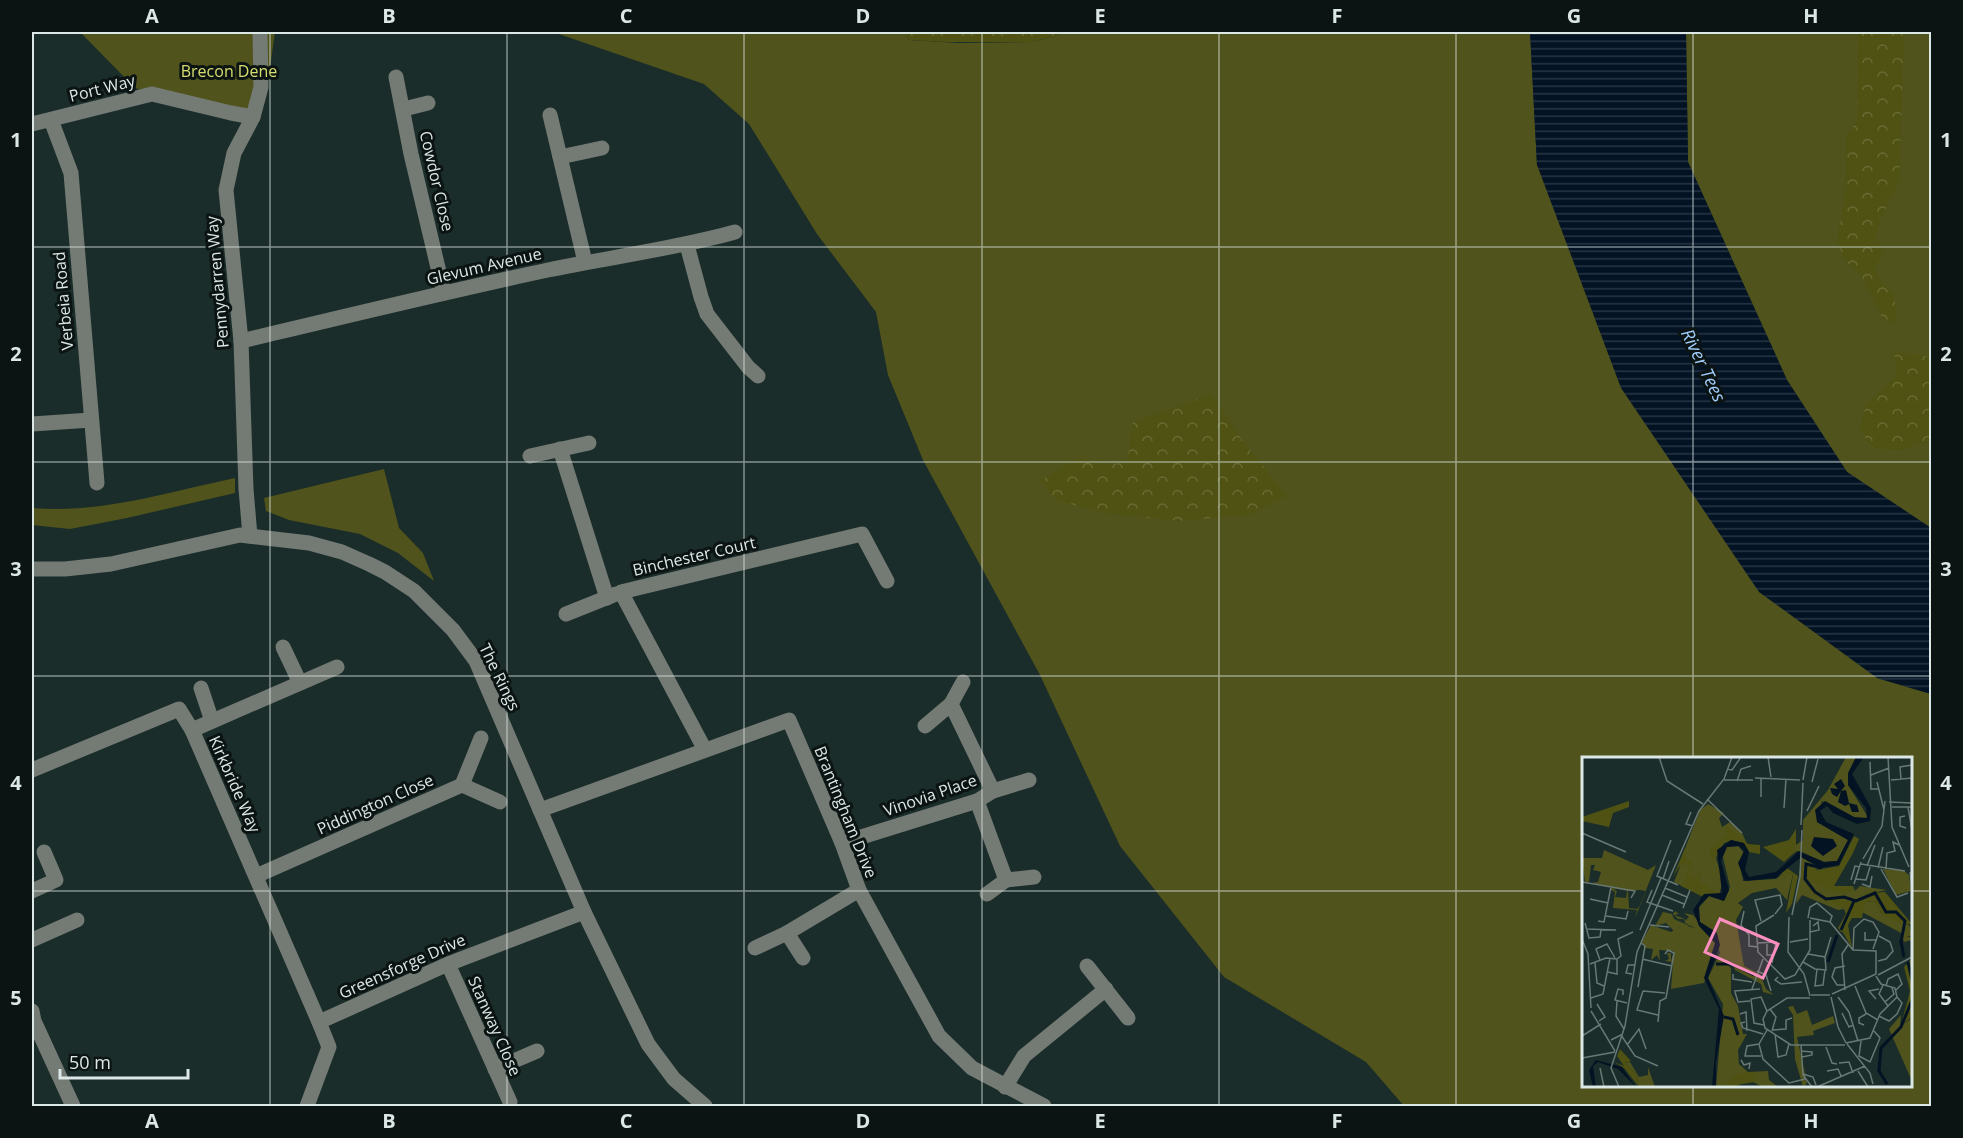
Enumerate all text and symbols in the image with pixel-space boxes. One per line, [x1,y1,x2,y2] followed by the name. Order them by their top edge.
[145,2,159,29] text: A
[382,2,396,29] text: B
[620,2,633,29] text: C
[856,2,870,29] text: D
[1094,2,1106,29] text: E
[1332,2,1342,29] text: F
[1567,2,1581,29] text: G
[1803,2,1819,29] text: H
[181,60,277,82] park label: Brecon Dene
[67,69,138,107] street label: Port Way
[10,126,22,153] text: 1
[1940,126,1952,153] text: 1
[415,129,459,233] street label: Cowdor Close
[200,214,234,349] street label: Pennydarren Way
[424,242,544,290] street label: Glevum Avenue
[48,251,78,351] street label: Verbeia Road
[1676,324,1732,406] water label: River Tees
[10,340,22,367] text: 2
[1940,340,1952,367] text: 2
[630,531,758,581] street label: Binchester Court
[10,555,22,582] text: 3
[1940,555,1952,582] text: 3
[474,640,526,714] street label: The Rings
[204,732,267,837] street label: Kirkbride Way
[809,743,883,881] street label: Brantingham Drive
[1582,757,1912,1087] inset map
[313,768,437,840] street label: Piddington Close
[10,769,22,796] text: 4
[880,769,980,821] street label: Vinovia Place
[1940,769,1952,796] text: 4
[335,928,469,1004] street label: Greensforge Drive
[463,973,527,1079] street label: Stanway Close
[10,984,22,1011] text: 5
[1940,984,1952,1011] text: 5
[60,1042,188,1080] scale bar
[69,1050,111,1074] text: 50 m
[145,1107,159,1134] text: A
[382,1107,396,1134] text: B
[620,1107,633,1134] text: C
[856,1107,870,1134] text: D
[1094,1107,1106,1134] text: E
[1332,1107,1342,1134] text: F
[1567,1107,1581,1134] text: G
[1803,1107,1819,1134] text: H

